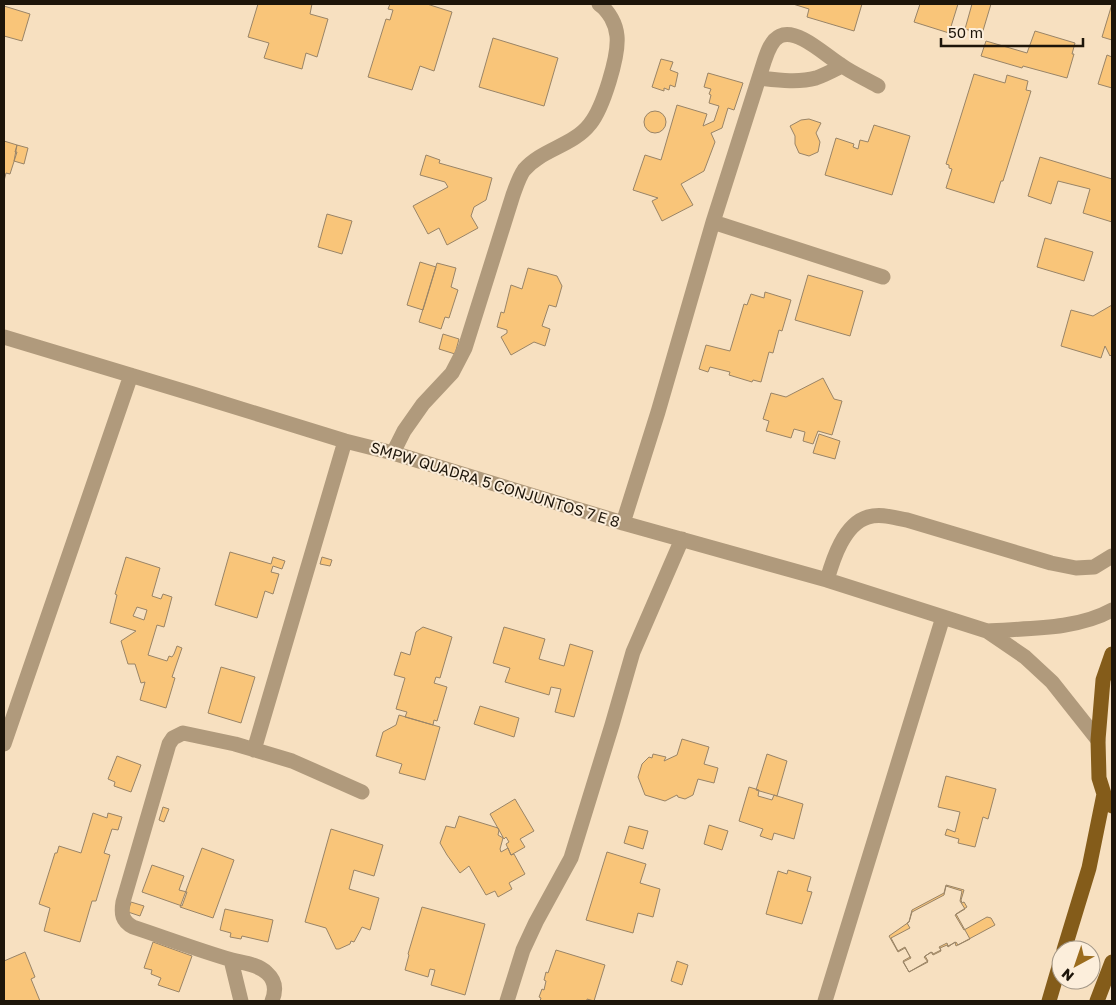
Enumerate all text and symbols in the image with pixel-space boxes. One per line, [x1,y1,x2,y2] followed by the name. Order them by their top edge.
[941,15,1084,47] scale bar
[948,23,983,41] text: 50 m
[369,437,622,531] street label: SMPW QUADRA 5 CONJUNTOS 7 E 8
[1051,940,1101,990] north arrow
[1058,965,1077,985] text: N

